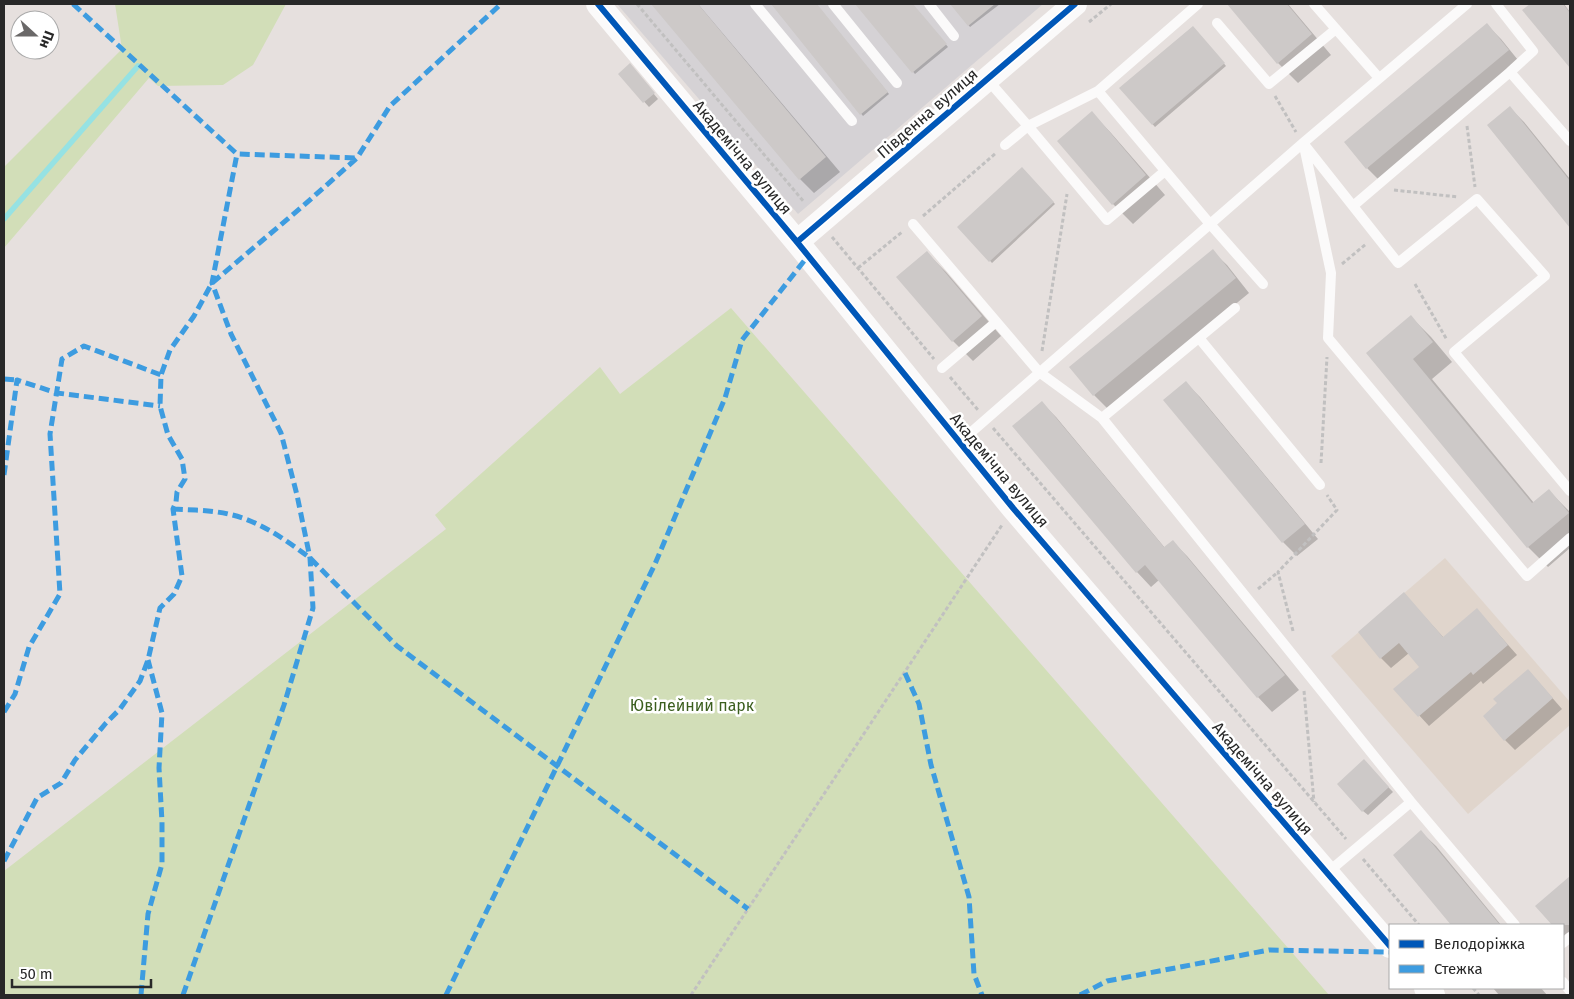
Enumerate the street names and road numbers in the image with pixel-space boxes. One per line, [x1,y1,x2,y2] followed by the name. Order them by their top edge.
[873,64,982,162] street label: Південна вулиця
[689,96,796,218] street label: Академічна вулиця
[946,409,1053,531] street label: Академічна вулиця
[1208,718,1317,839] street label: Академічна вулиця

